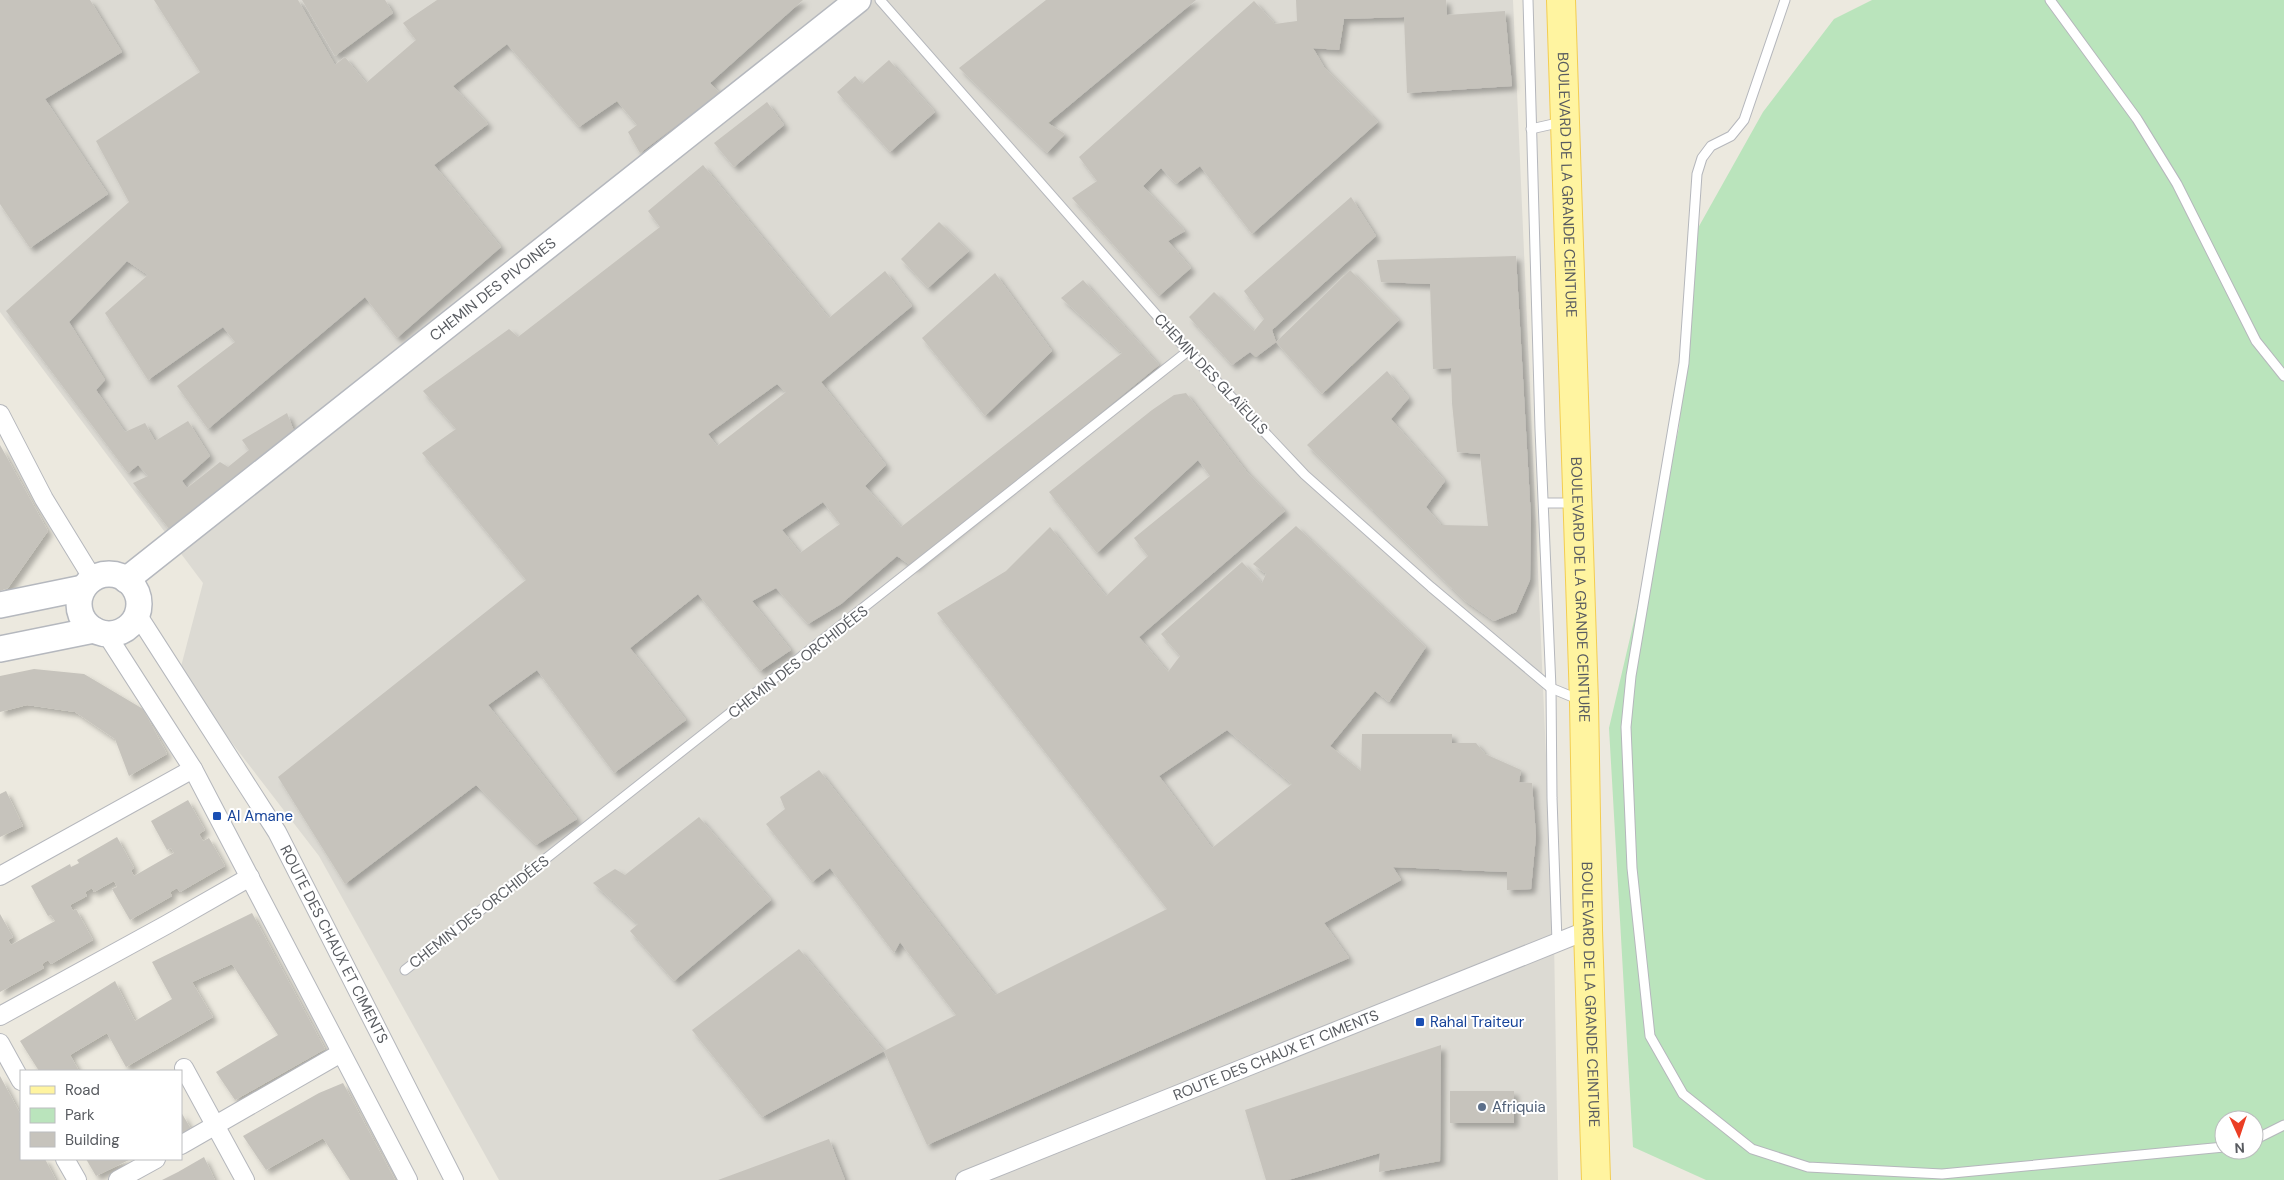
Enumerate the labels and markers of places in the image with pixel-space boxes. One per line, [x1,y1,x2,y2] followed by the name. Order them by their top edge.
[227,806,293,826] place label: Al Amane
[211,810,223,822] marker: Al Amane
[1430,1012,1525,1032] place label: Rahal Traiteur
[1414,1016,1426,1028] marker: Rahal Traiteur
[1492,1097,1546,1117] place label: Afriquia
[1476,1101,1488,1113] marker: Afriquia

